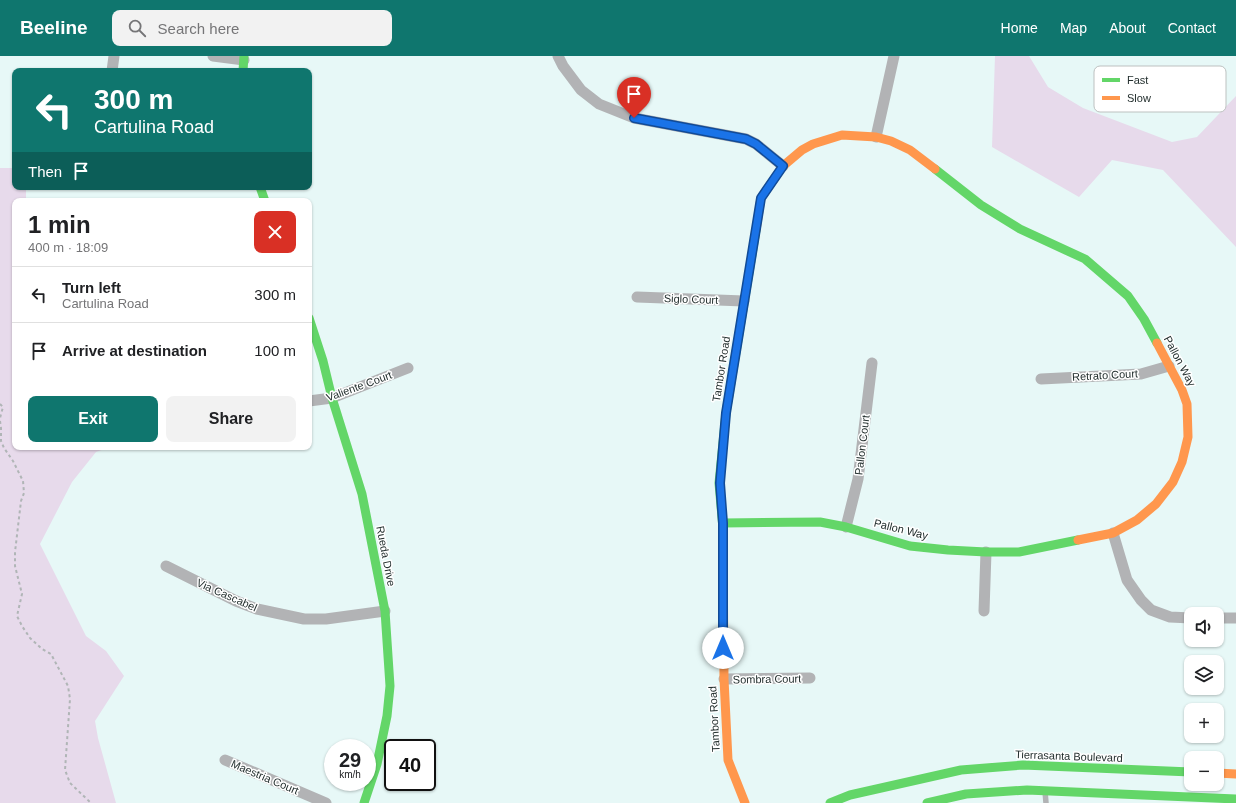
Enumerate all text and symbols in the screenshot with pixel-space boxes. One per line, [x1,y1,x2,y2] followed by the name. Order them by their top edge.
[112,10,392,46] search box
[20,17,88,38] text: Beeline
[126,17,148,39] icon: search
[158,20,239,37] text: Search here
[1001,20,1038,36] text: Home
[1060,20,1087,36] text: Map
[1109,20,1146,36] text: About
[1168,20,1216,36] text: Contact
[1094,66,1226,112] legend
[1127,74,1148,86] text: Fast
[617,77,651,118] pin
[623,83,645,105] icon: arrive
[28,84,80,136] icon: left
[94,84,173,115] text: 300 m
[1127,92,1151,104] text: Slow
[94,117,214,137] text: Cartulina Road
[70,160,92,182] icon: arrive
[28,163,62,180] text: Then
[28,211,91,238] text: 1 min
[254,211,296,253] button: close
[28,240,108,255] text: 400 m · 18:09
[62,279,121,296] text: Turn left
[28,284,50,306] icon: left
[254,286,296,303] text: 300 m
[664,292,718,306] street label: Siglo Court
[62,296,149,311] text: Cartulina Road
[1162,334,1198,389] street label: Pallon Way
[710,335,732,403] street label: Tambor Road
[28,340,50,362] icon: arrive
[62,342,207,359] text: Arrive at destination
[254,342,296,359] text: 100 m
[1072,367,1138,383] street label: Retrato Court
[325,369,393,403] street label: Valiente Court
[28,396,158,442] button: Exit
[166,396,296,442] button: Share
[852,414,872,476] street label: Pallon Court
[873,516,930,542] street label: Pallon Way
[374,525,398,587] street label: Rueda Drive
[195,576,259,614] street label: Via Cascabel
[1184,607,1224,791] map controls
[1184,607,1224,647] button: sound
[702,627,744,669] position arrow
[1184,655,1224,695] button: layers
[733,672,801,686] street label: Sombra Court
[706,686,722,752] street label: Tambor Road
[1184,703,1224,743] button: +
[384,739,436,791] speed limit sign: 40
[1015,748,1123,764] street label: Tierrasanta Boulevard
[339,749,361,771] text: 29
[1184,751,1224,791] button: −
[229,757,301,797] street label: Maestria Court
[339,769,361,780] text: km/h

